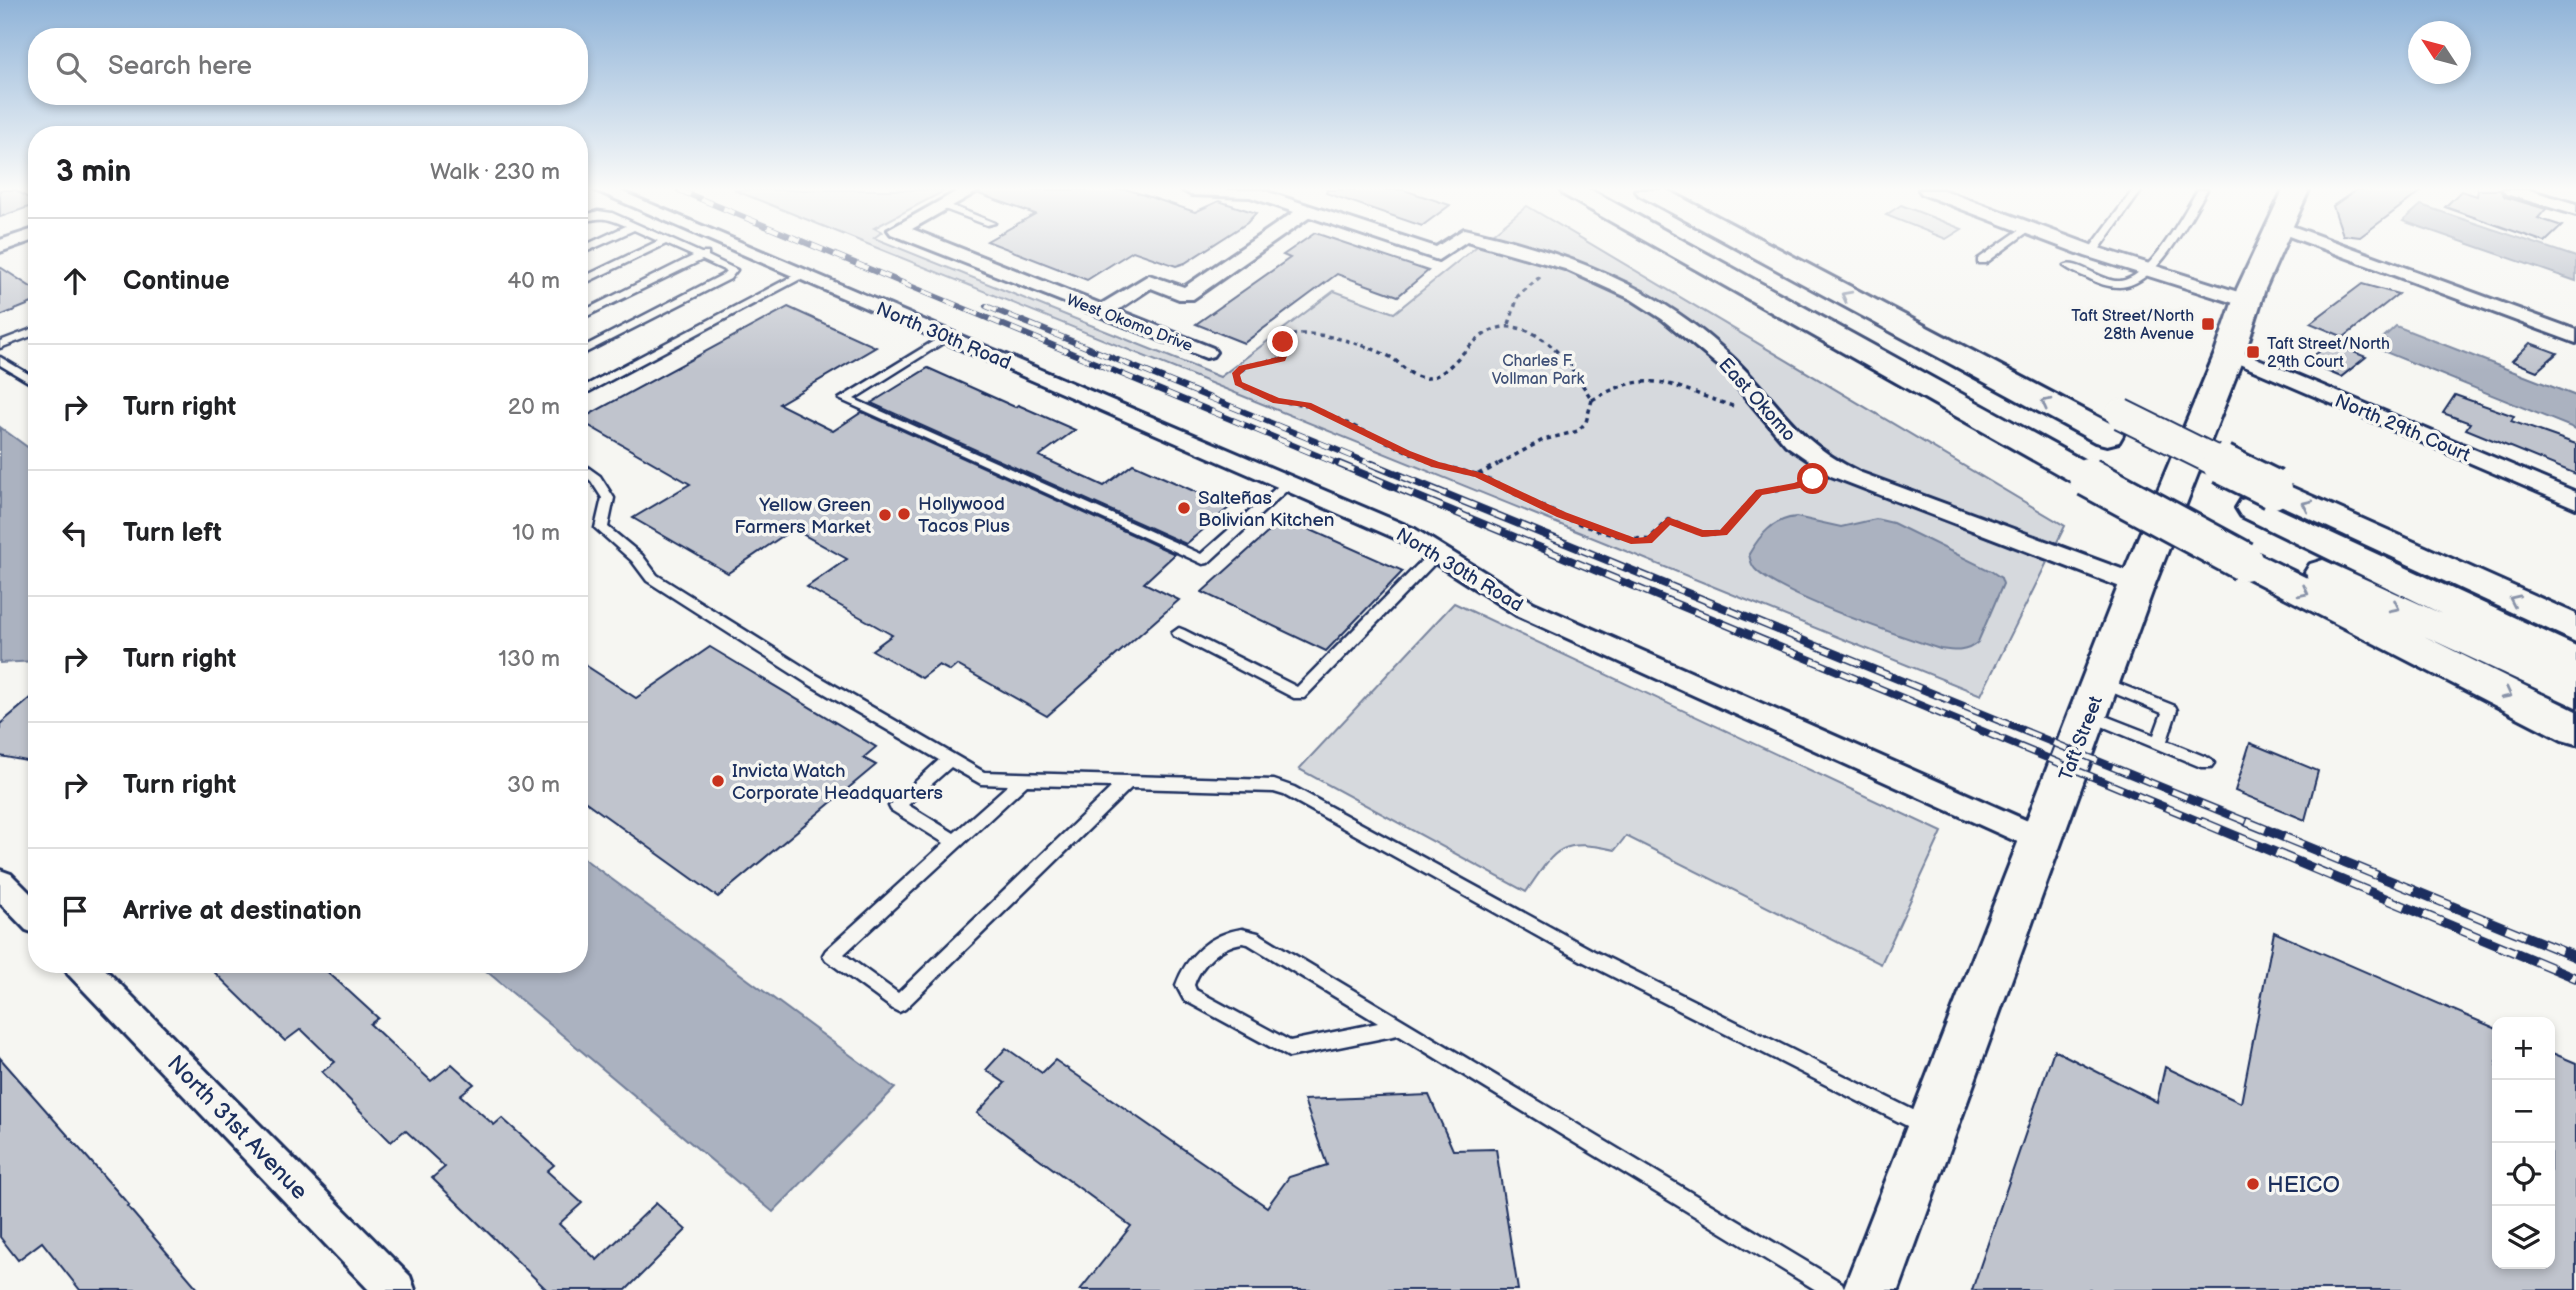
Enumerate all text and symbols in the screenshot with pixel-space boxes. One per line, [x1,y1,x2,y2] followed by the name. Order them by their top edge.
[2408,21,2471,84] north arrow
[28,28,588,105] search box
[52,48,90,86] icon: search
[108,51,252,82] text: Search here
[56,154,131,190] text: 3 min
[430,158,560,186] text: Walk · 230 m
[56,262,94,300] icon: ahead
[123,266,230,297] text: Continue
[507,267,560,295] text: 40 m
[1064,291,1196,356] street label: West Okomo Drive
[1840,291,1853,304] one-way arrow
[873,298,1014,375] street label: North 30th Road
[2071,307,2195,344] place label: Taft Street/North 28th Avenue
[2200,316,2216,332] marker: Taft Street/North 28th Avenue
[1267,326,1298,357] route end
[2267,335,2390,372] place label: Taft Street/North 29th Court
[2245,344,2261,360] marker: Taft Street/North 29th Court
[1492,352,1584,389] park label: Charles F. Vollman Park
[1713,354,1800,446] street label: East Okomo
[56,388,94,426] icon: right
[2331,389,2474,467] street label: North 29th Court
[123,392,236,423] text: Turn right
[508,393,560,421] text: 20 m
[2041,398,2054,411] one-way arrow
[1797,463,1828,494] route start
[1198,487,1335,532] place label: Salteñas Bolivian Kitchen
[918,493,1010,538] place label: Hollywood Tacos Plus
[734,494,871,539] place label: Yellow Green Farmers Market
[2302,499,2315,513] one-way arrow
[1176,500,1192,516] marker: Salteñas Bolivian Kitchen
[896,506,912,522] marker: Hollywood Tacos Plus
[877,507,893,523] marker: Yellow Green Farmers Market
[56,514,94,552] icon: left
[123,518,222,549] text: Turn left
[512,519,560,547] text: 10 m
[1392,523,1527,617] street label: North 30th Road
[2297,584,2309,598] one-way arrow
[2509,594,2521,608] one-way arrow
[2388,599,2400,613] one-way arrow
[56,640,94,678] icon: right
[123,644,236,675] text: Turn right
[498,645,560,673] text: 130 m
[2500,686,2512,700] one-way arrow
[2055,693,2108,784] street label: Taft Street
[732,760,943,805] place label: Invicta Watch Corporate Headquarters
[56,766,94,804] icon: right
[123,770,236,801] text: Turn right
[507,771,560,799] text: 30 m
[710,773,726,789] marker: Invicta Watch Corporate Headquarters
[56,892,94,930] icon: arrive
[123,896,362,927] text: Arrive at destination
[2492,1017,2555,1269] map controls
[2492,1017,2555,1080] button: +
[161,1050,313,1206] street label: North 31st Avenue
[2492,1080,2555,1143] button: −
[2492,1143,2555,1206] button: locate
[2267,1171,2340,1199] place label: HEICO
[2245,1176,2261,1192] marker: HEICO
[2492,1206,2555,1269] button: layers

